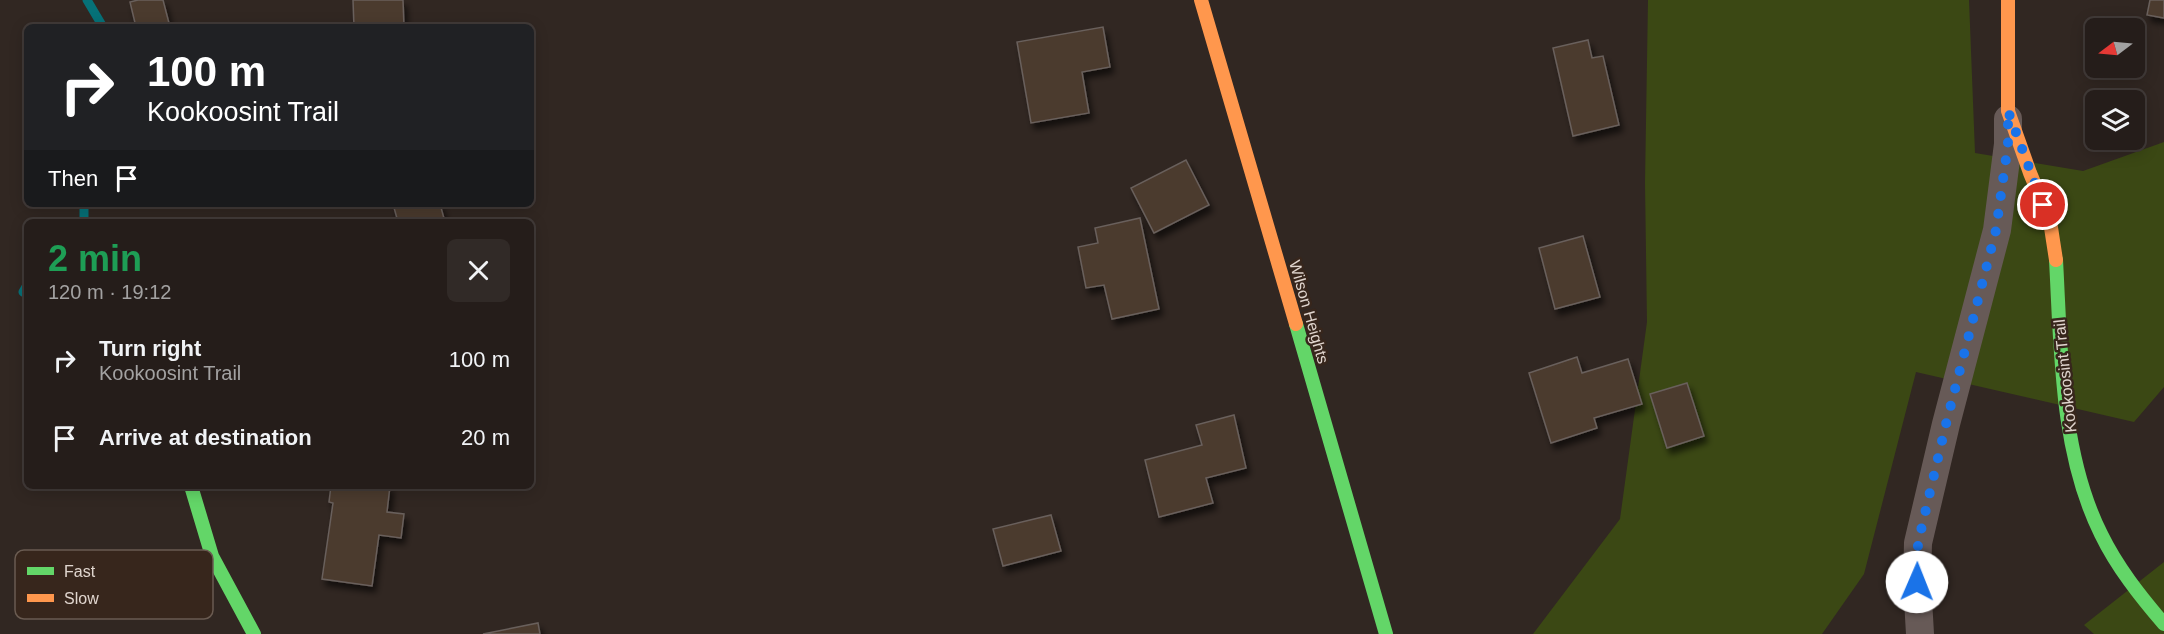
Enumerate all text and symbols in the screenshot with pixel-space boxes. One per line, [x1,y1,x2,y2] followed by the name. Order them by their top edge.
[2085,18,2145,78] north arrow
[2085,18,2145,150] map controls
[48,48,126,126] icon: right
[147,48,266,95] text: 100 m
[2085,90,2145,150] button: layers
[147,97,339,127] text: Kookoosint Trail
[110,162,143,195] icon: arrive
[48,166,98,191] text: Then
[2017,179,2068,230] pin
[2026,188,2059,221] icon: arrive
[48,238,142,279] text: 2 min
[447,239,510,302] button: close
[1286,258,1332,366] street label: Wilson Heights
[48,281,171,303] text: 120 m · 19:12
[2051,319,2079,433] street label: Kookoosint Trail
[99,336,201,361] text: Turn right
[48,344,81,377] icon: right
[449,347,510,372] text: 100 m
[99,362,241,384] text: Kookoosint Trail
[48,422,81,455] icon: arrive
[99,425,312,450] text: Arrive at destination
[461,425,510,450] text: 20 m
[15,550,213,619] legend
[1885,550,1949,614] position arrow
[64,563,96,580] text: Fast
[64,590,99,607] text: Slow

